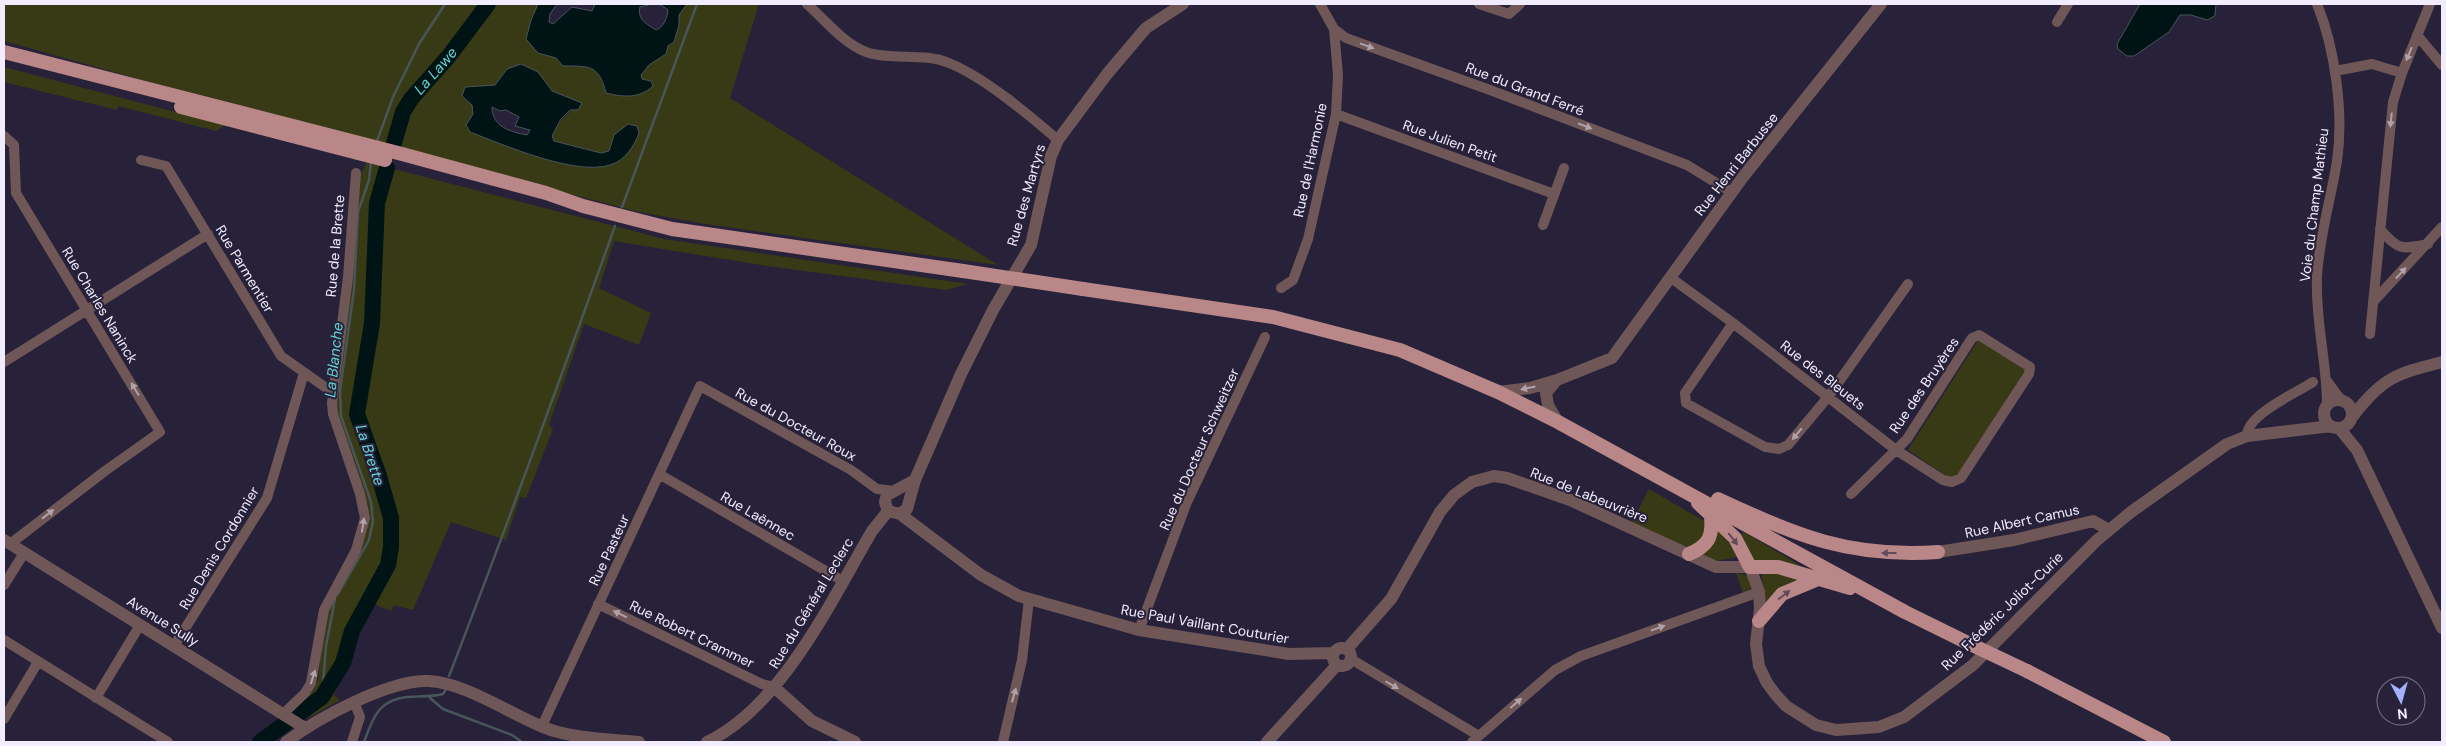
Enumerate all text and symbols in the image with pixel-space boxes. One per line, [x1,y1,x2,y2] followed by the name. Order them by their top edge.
[1360,42,1375,50] one-way arrow
[410,43,462,99] water label: La Lawe
[2405,47,2412,62] one-way arrow
[1463,58,1587,120] street label: Rue du Grand Ferré
[1289,101,1331,219] street label: Rue de l'Harmonie
[1690,109,1782,219] street label: Rue Henri Barbusse
[2387,112,2395,128] one-way arrow
[1400,116,1500,166] street label: Rue Julien Petit
[1578,122,1593,130] one-way arrow
[2296,127,2332,283] street label: Voie du Champ Mathieu
[1003,142,1049,248] street label: Rue des Martyrs
[322,194,348,298] street label: Rue de la Brette
[212,222,278,316] street label: Rue Parmentier
[58,244,142,366] street label: Rue Charles Naninck
[2395,268,2407,280] one-way arrow
[320,321,348,399] water label: La Blanche
[1885,333,1963,437] street label: Rue des Bruyères
[1777,336,1869,414] street label: Rue des Bleuets
[1155,365,1243,533] street label: Rue du Docteur Schweitzer
[130,382,139,395] one-way arrow
[732,383,860,465] street label: Rue du Docteur Roux
[1520,384,1535,392] one-way arrow
[351,422,389,489] water label: La Brette
[1792,428,1803,440] one-way arrow
[1528,463,1650,527] street label: Rue de Labeuvrière
[175,483,263,613] street label: Rue Denis Cordonnier
[718,487,798,545] street label: Rue Laënnec
[1963,500,2081,542] street label: Rue Albert Camus
[41,509,55,519] one-way arrow
[585,511,633,589] street label: Rue Pasteur
[359,517,367,533] one-way arrow
[1728,532,1739,545] one-way arrow
[765,534,857,672] street label: Rue du Général Leclerc
[1937,548,2067,674] street label: Rue Frédéric Joliot-Curie
[1881,549,1897,557] one-way arrow
[1778,589,1791,600] one-way arrow
[124,592,202,650] street label: Avenue Sully
[627,596,757,672] street label: Rue Robert Crammer
[1119,600,1291,648] street label: Rue Paul Vaillant Couturier
[613,610,627,618] one-way arrow
[1650,624,1665,631] one-way arrow
[309,669,317,684] one-way arrow
[2376,676,2426,726] north arrow
[1385,680,1398,689] one-way arrow
[1010,687,1018,702] one-way arrow
[1509,698,1522,709] one-way arrow
[2396,704,2408,723] text: N

